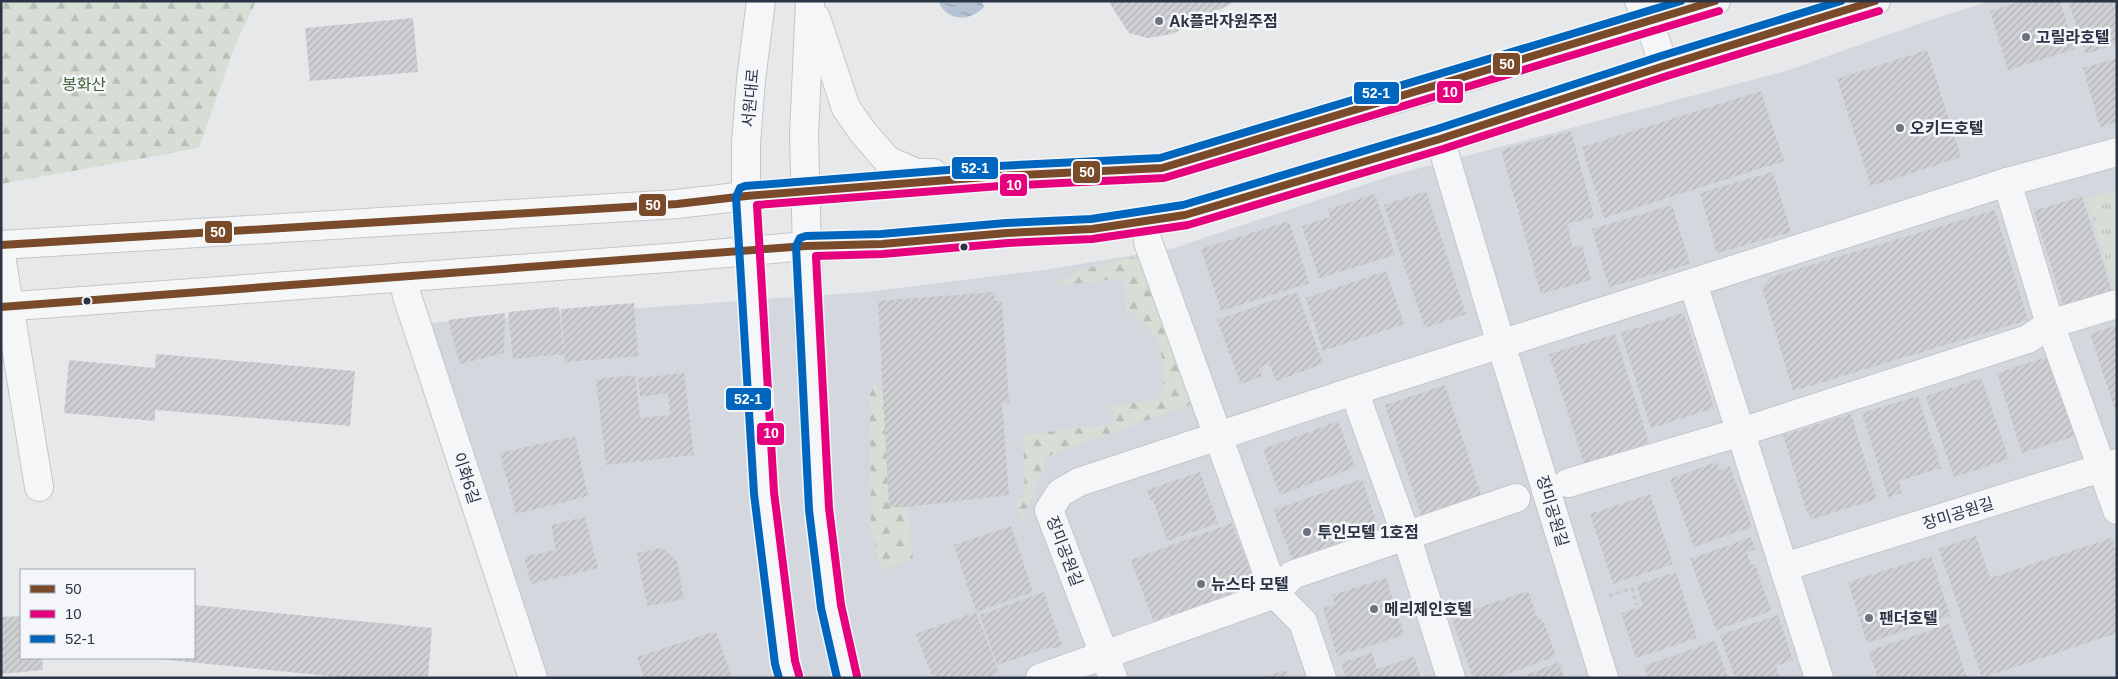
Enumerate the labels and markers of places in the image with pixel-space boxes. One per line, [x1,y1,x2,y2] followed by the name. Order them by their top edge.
[1169,13,1278,30] place label: Ak플라자원주점
[1153,15,1165,27] marker: Ak플라자원주점
[2036,29,2110,46] place label: 고릴라호텔
[2020,31,2032,43] marker: 고릴라호텔
[1910,120,1984,137] place label: 오키드호텔
[1894,122,1906,134] marker: 오키드호텔
[959,242,969,252] unlabelled marker
[82,296,92,306] unlabelled marker
[1317,524,1419,541] place label: 투인모텔 1호점
[1301,526,1313,538] marker: 투인모텔 1호점
[1211,576,1289,593] place label: 뉴스타 모텔
[1195,578,1207,590] marker: 뉴스타 모텔
[1384,601,1472,618] place label: 메리제인호텔
[1368,603,1380,615] marker: 메리제인호텔
[1879,610,1938,627] place label: 팬더호텔
[1863,612,1875,624] marker: 팬더호텔

